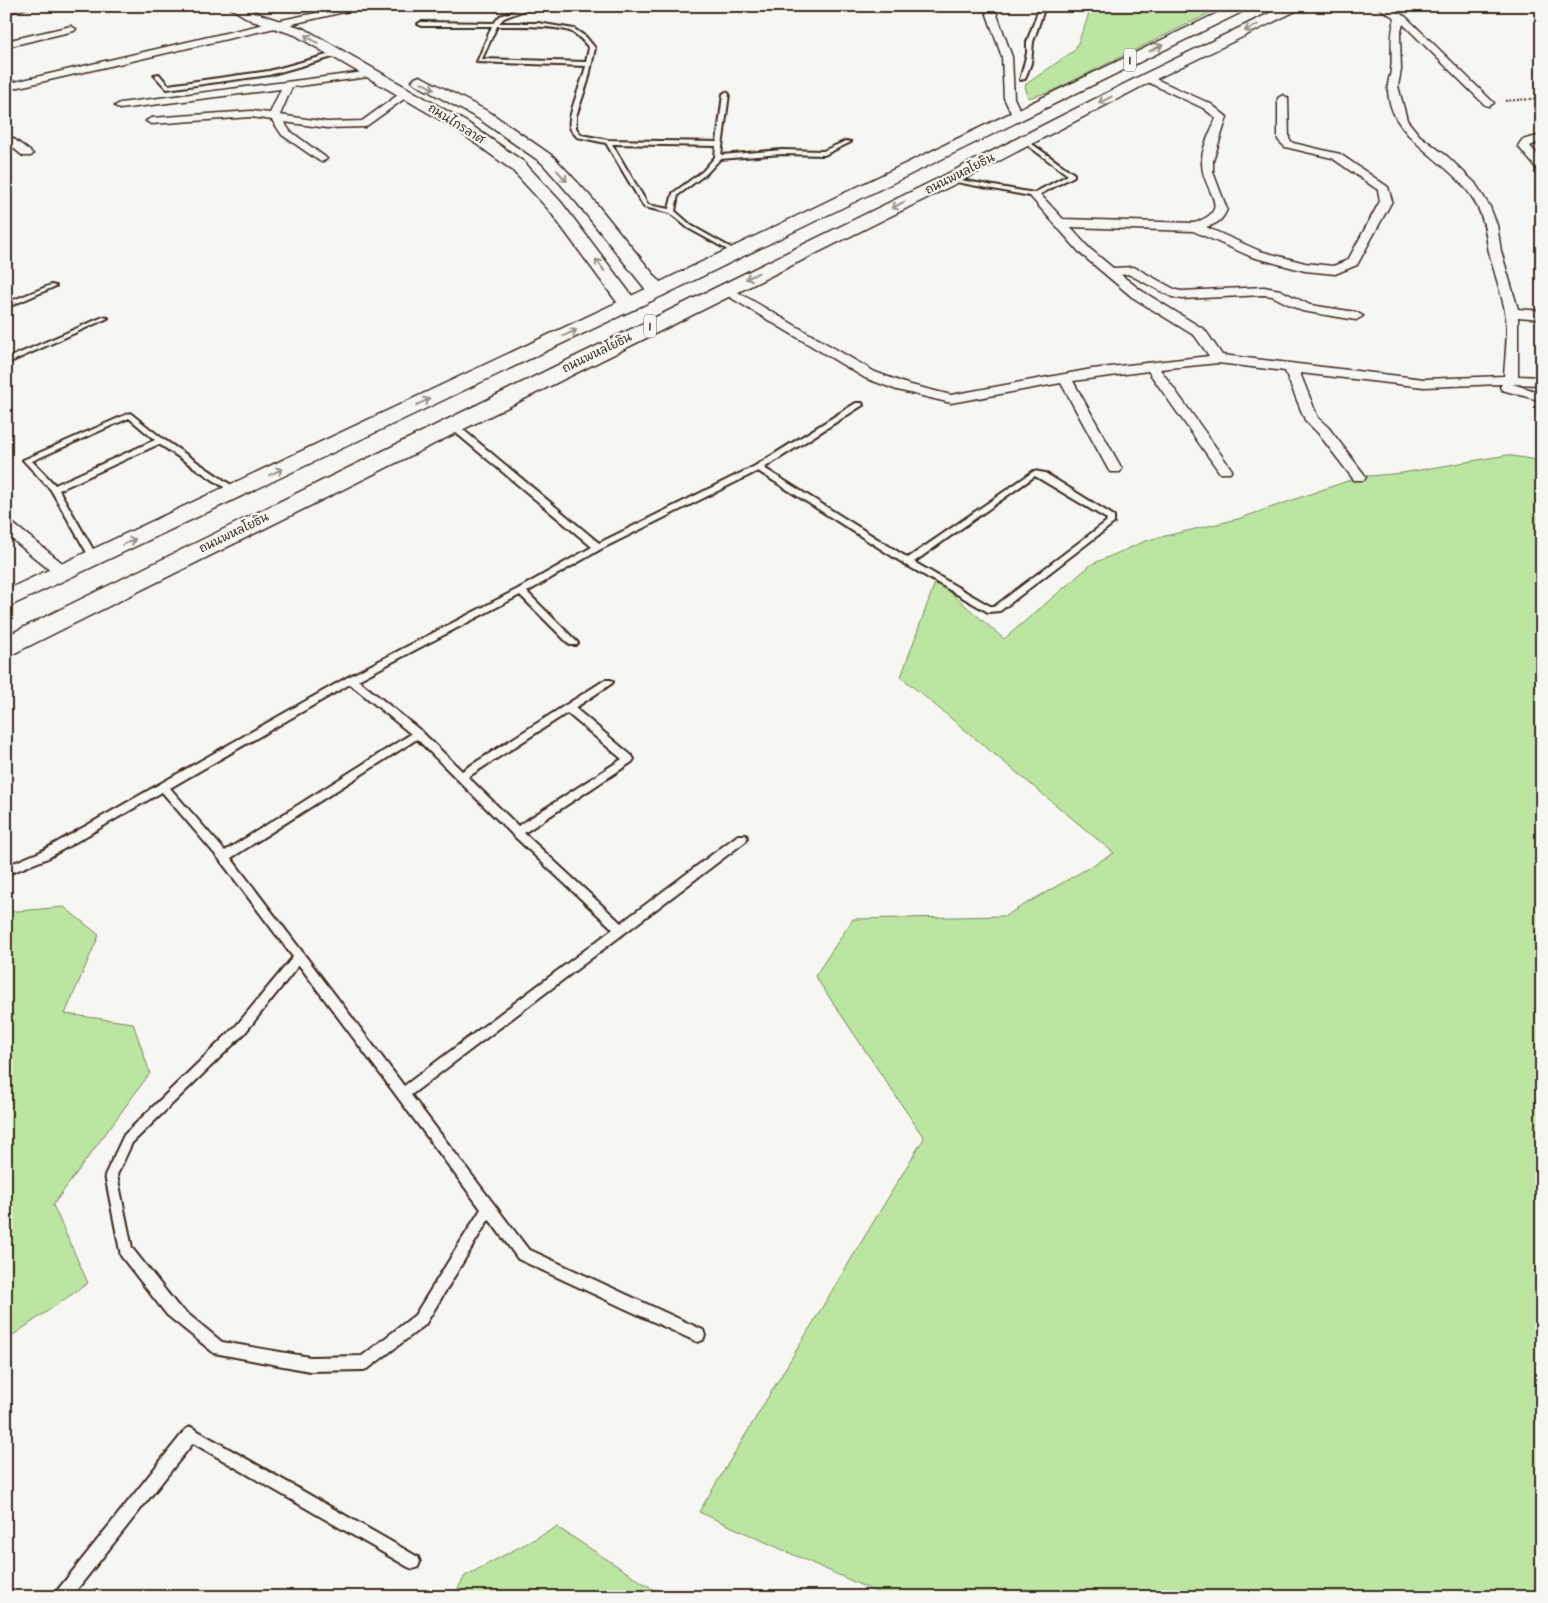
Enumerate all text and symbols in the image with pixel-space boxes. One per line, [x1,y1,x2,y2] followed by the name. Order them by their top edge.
[1244,23,1259,33] one-way arrow
[304,33,318,43] one-way arrow
[1148,43,1163,52] one-way arrow
[1124,48,1136,72] road number: 1
[421,81,436,91] one-way arrow
[1098,95,1113,105] one-way arrow
[425,100,488,149] street label: ถนนไกรลาศ
[922,149,998,199] street label: ถนนพหลโยธิน
[556,170,568,183] one-way arrow
[891,201,906,210] one-way arrow
[595,258,605,272] one-way arrow
[745,272,760,281] one-way arrow
[644,314,656,338] road number: 1
[562,328,577,337] one-way arrow
[559,329,635,377] street label: ถนนพหลโยธิน
[415,397,430,407] one-way arrow
[268,467,283,476] one-way arrow
[196,509,272,557] street label: ถนนพหลโยธิน
[121,536,136,546] one-way arrow

